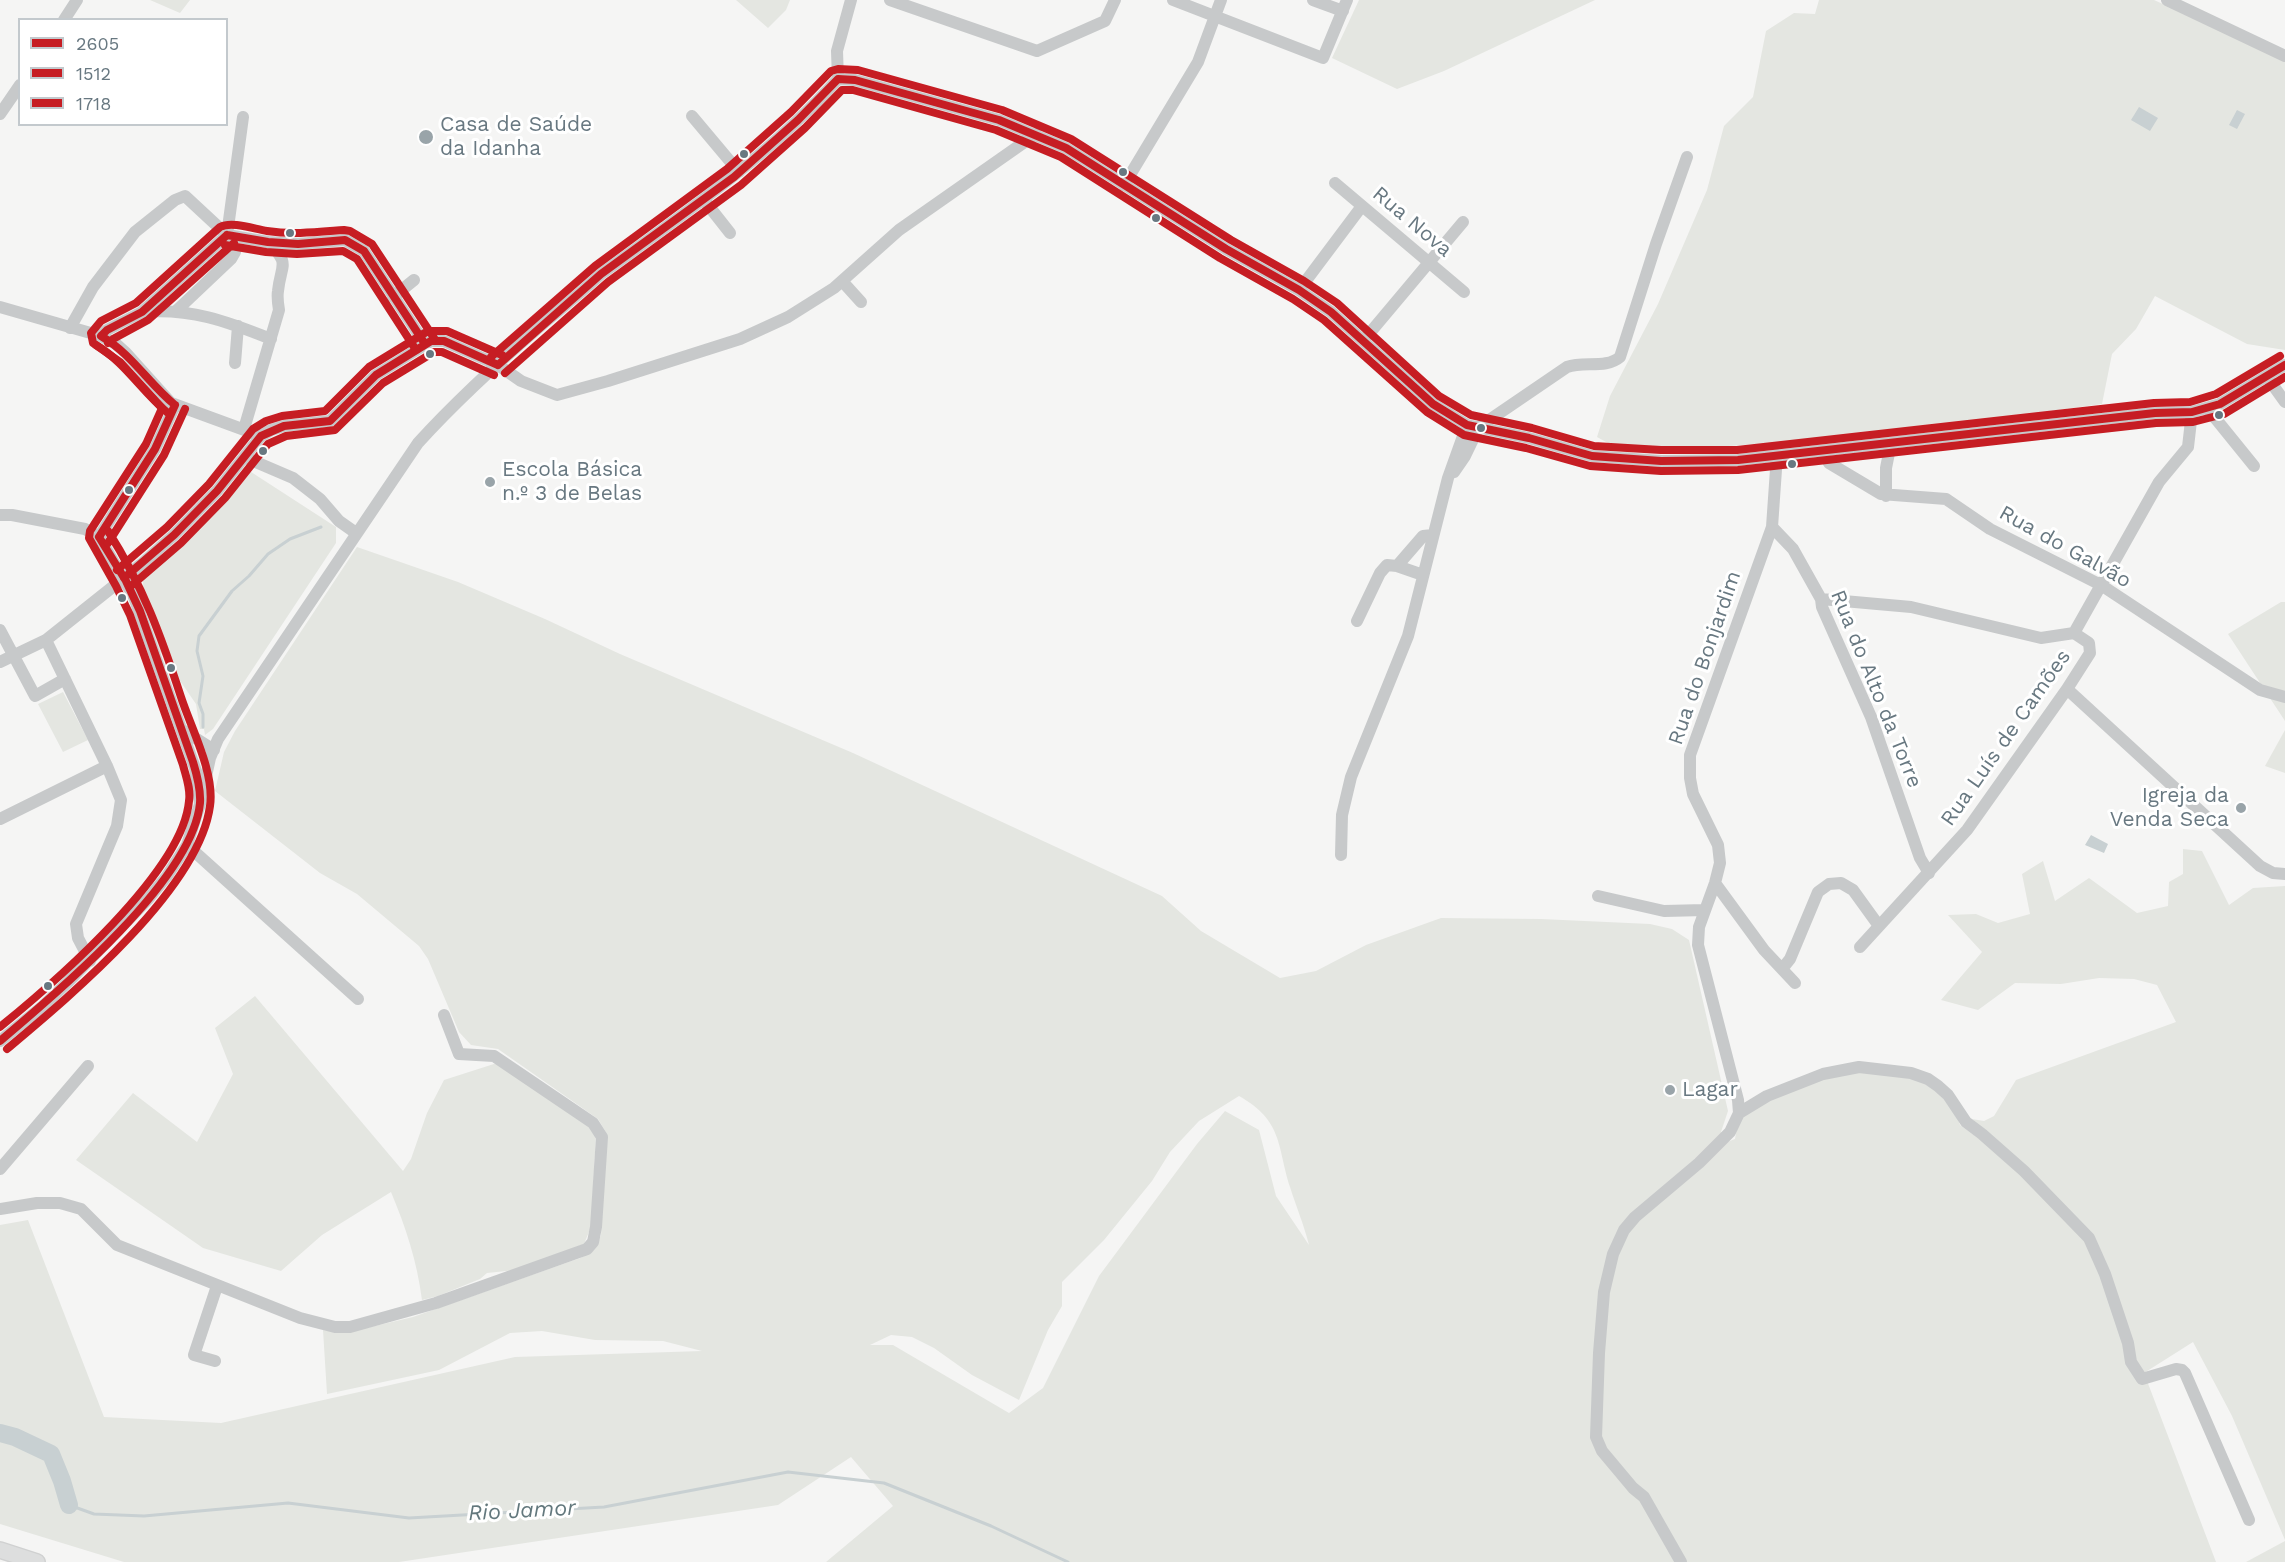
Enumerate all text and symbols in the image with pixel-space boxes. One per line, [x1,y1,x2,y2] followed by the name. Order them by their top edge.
[18,18,228,126] legend
[76,33,119,54] text: 2605
[76,63,111,84] text: 1512
[76,93,111,114] text: 1718
[440,112,592,162] place label: Casa de Saúde da Idanha
[417,128,435,146] marker: Casa de Saúde da Idanha
[738,148,750,160] unlabelled marker
[1117,166,1129,178] unlabelled marker
[1367,181,1457,263] street label: Rua Nova
[1150,212,1162,224] unlabelled marker
[284,227,296,239] unlabelled marker
[424,348,436,360] unlabelled marker
[2213,409,2225,421] unlabelled marker
[1475,422,1487,434] unlabelled marker
[257,445,269,457] unlabelled marker
[502,457,642,507] place label: Escola Básica n.º 3 de Belas
[1786,458,1798,470] unlabelled marker
[483,475,497,489] marker: Escola Básica n.º 3 de Belas
[123,484,135,496] unlabelled marker
[1995,500,2135,594] street label: Rua do Galvão
[1663,568,1747,748] street label: Rua do Bonjardim
[1825,586,1927,792] street label: Rua do Alto da Torre
[116,592,128,604] unlabelled marker
[1936,645,2076,831] street label: Rua Luís de Camões
[165,662,177,674] unlabelled marker
[2110,783,2229,833] place label: Igreja da Venda Seca
[2234,801,2248,815] marker: Igreja da Venda Seca
[42,980,54,992] unlabelled marker
[1682,1077,1738,1103] place label: Lagar
[1663,1083,1677,1097] marker: Lagar
[468,1495,576,1527] water label: Rio Jamor

